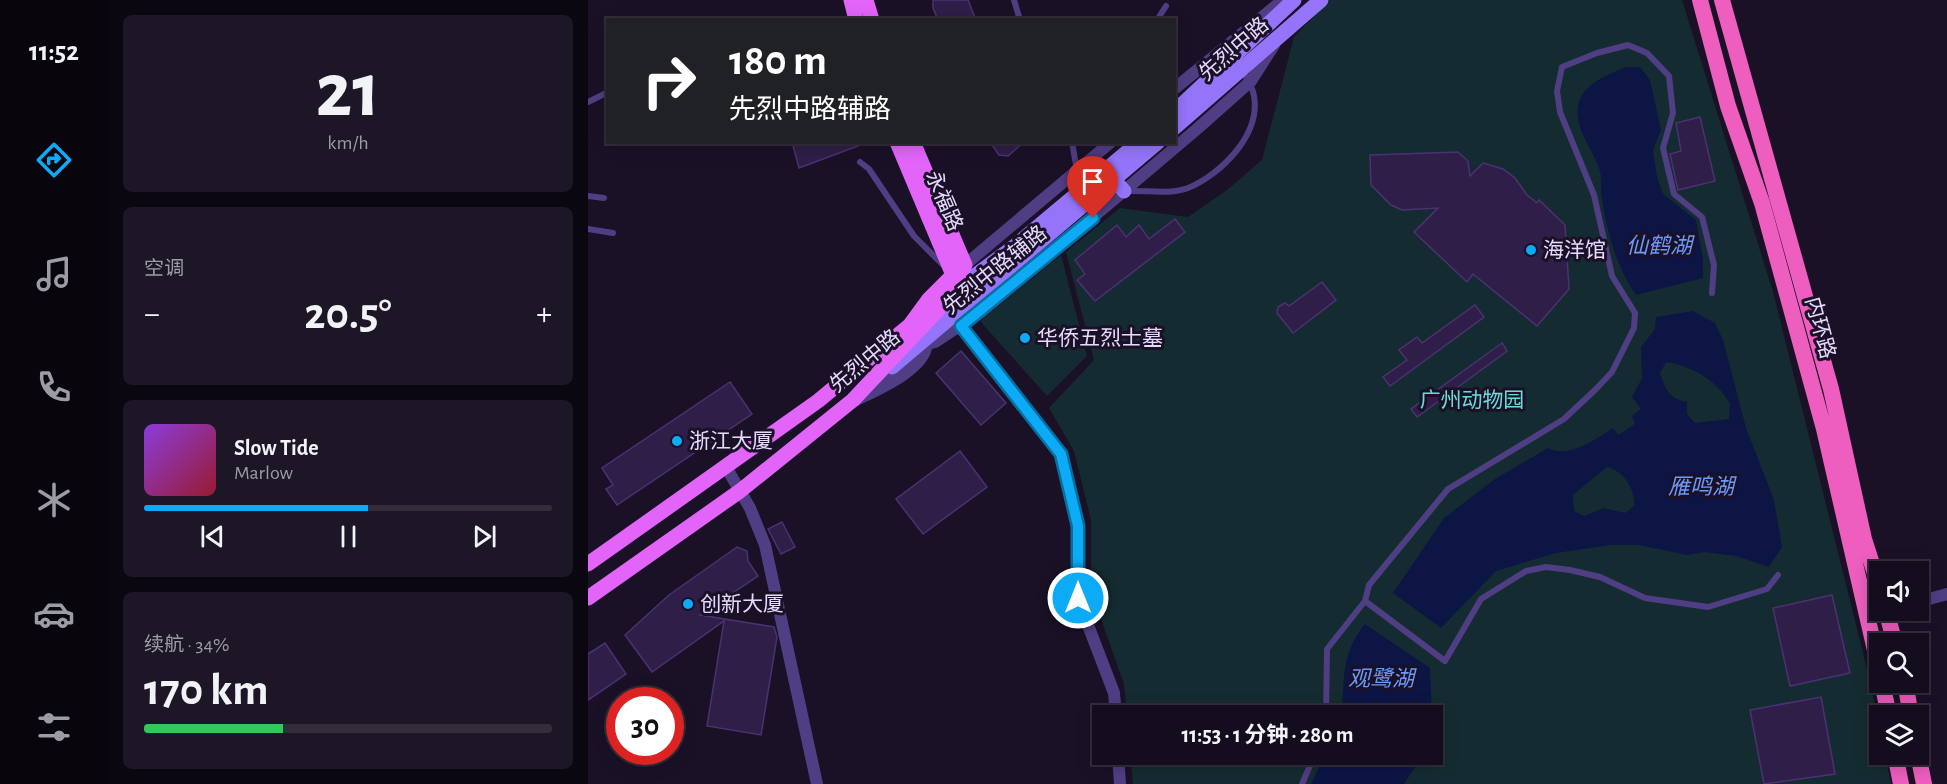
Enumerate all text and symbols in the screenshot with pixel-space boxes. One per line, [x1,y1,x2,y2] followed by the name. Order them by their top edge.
[1195,13,1273,84] street label: 先烈中路
[29,38,79,65] text: 11:52
[729,40,827,82] text: 180 m
[630,42,708,120] icon: right
[316,53,380,131] text: 21
[729,96,891,123] text: 先烈中路辅路
[327,133,369,153] text: km/h
[33,139,75,181] icon: directions
[1067,156,1118,218] pin
[1076,165,1109,198] icon: arrive
[922,168,967,234] street label: 永福路
[939,221,1051,318] street label: 先烈中路辅路
[1626,234,1695,257] water label: 仙鹤湖
[1543,239,1606,261] place label: 海洋馆
[1524,243,1538,257] marker: 海洋馆
[33,253,75,295] icon: music
[144,259,184,279] text: 空调
[304,292,392,337] text: 20.5°
[1802,295,1839,361] street label: 内环路
[144,298,160,331] text: −
[536,298,552,331] text: +
[825,325,904,396] street label: 先烈中路
[1037,327,1163,349] place label: 华侨五烈士墓
[1018,331,1032,345] marker: 华侨五烈士墓
[33,366,75,408] icon: phone
[1420,389,1525,411] park label: 广州动物园
[689,430,773,452] place label: 浙江大厦
[670,434,684,448] marker: 浙江大厦
[234,437,319,459] text: Slow Tide
[234,463,293,483] text: Marlow
[1668,475,1737,498] water label: 雁鸣湖
[33,479,75,521] icon: climate
[196,520,229,553] icon: previous
[332,520,365,553] icon: pause
[468,520,501,553] icon: next
[1869,561,1929,765] map controls
[1869,561,1929,621] button: sound
[1046,566,1110,630] position arrow
[33,593,75,635] icon: car
[700,593,784,615] place label: 创新大厦
[681,597,695,611] marker: 创新大厦
[1869,633,1929,693] button: search
[144,635,230,655] text: 续航 · 34%
[1348,667,1417,690] water label: 观鹭湖
[144,668,268,713] text: 170 km
[606,687,684,765] speed limit sign: 30
[1869,705,1929,765] button: layers
[33,706,75,748] icon: filters
[1181,724,1354,746] text: 11:53 · 1 分钟 · 280 m

